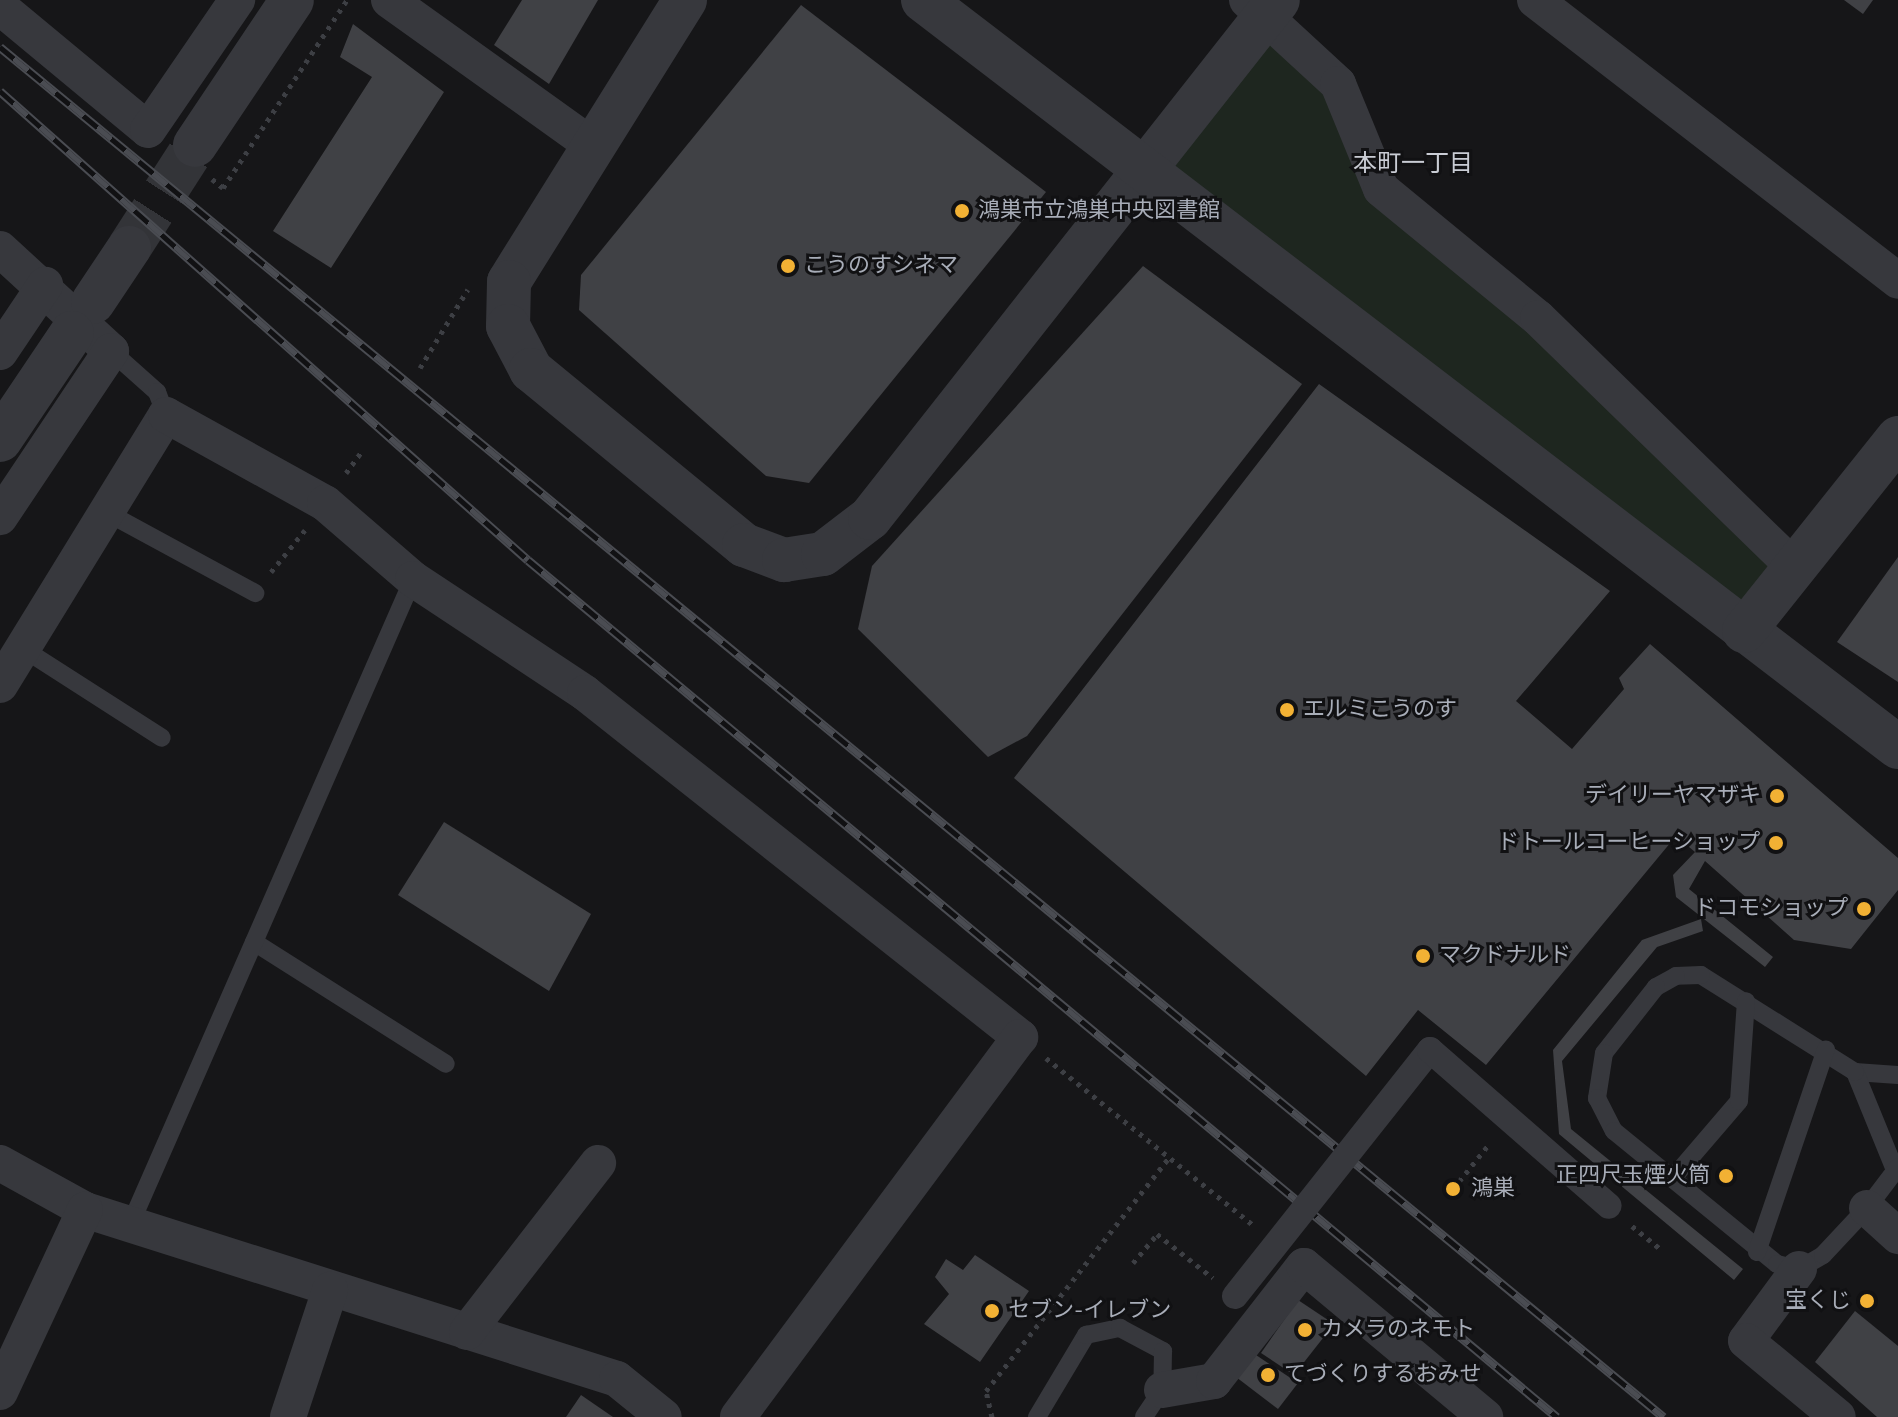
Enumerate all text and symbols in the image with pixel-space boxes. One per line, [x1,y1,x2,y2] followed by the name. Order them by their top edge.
[1353,150,1473,178] district label: 本町一丁目
[978,198,1220,224] place label: 鴻巣市立鴻巣中央図書館
[953,202,971,220] marker: 鴻巣市立鴻巣中央図書館
[804,253,958,279] place label: こうのすシネマ
[779,257,797,275] marker: こうのすシネマ
[1303,697,1457,723] place label: エルミこうのす
[1278,701,1296,719] marker: エルミこうのす
[1585,783,1761,809] place label: デイリーヤマザキ
[1768,787,1786,805] marker: デイリーヤマザキ
[1496,830,1760,856] place label: ドトールコーヒーショップ
[1767,834,1785,852] marker: ドトールコーヒーショップ
[1694,896,1848,922] place label: ドコモショップ
[1855,900,1873,918] marker: ドコモショップ
[1439,943,1571,969] place label: マクドナルド
[1414,947,1432,965] marker: マクドナルド
[1556,1163,1710,1189] place label: 正四尺玉煙火筒
[1717,1167,1735,1185] marker: 正四尺玉煙火筒
[1471,1176,1515,1202] place label: 鴻巣
[1442,1178,1464,1200] marker: 鴻巣
[1785,1288,1851,1314] place label: 宝くじ
[1858,1292,1876,1310] marker: 宝くじ
[1008,1298,1171,1324] place label: セブン-イレブン
[983,1302,1001,1320] marker: セブン-イレブン
[1321,1317,1475,1343] place label: カメラのネモト
[1296,1321,1314,1339] marker: カメラのネモト
[1284,1362,1482,1388] place label: てづくりするおみせ
[1259,1366,1277,1384] marker: てづくりするおみせ

